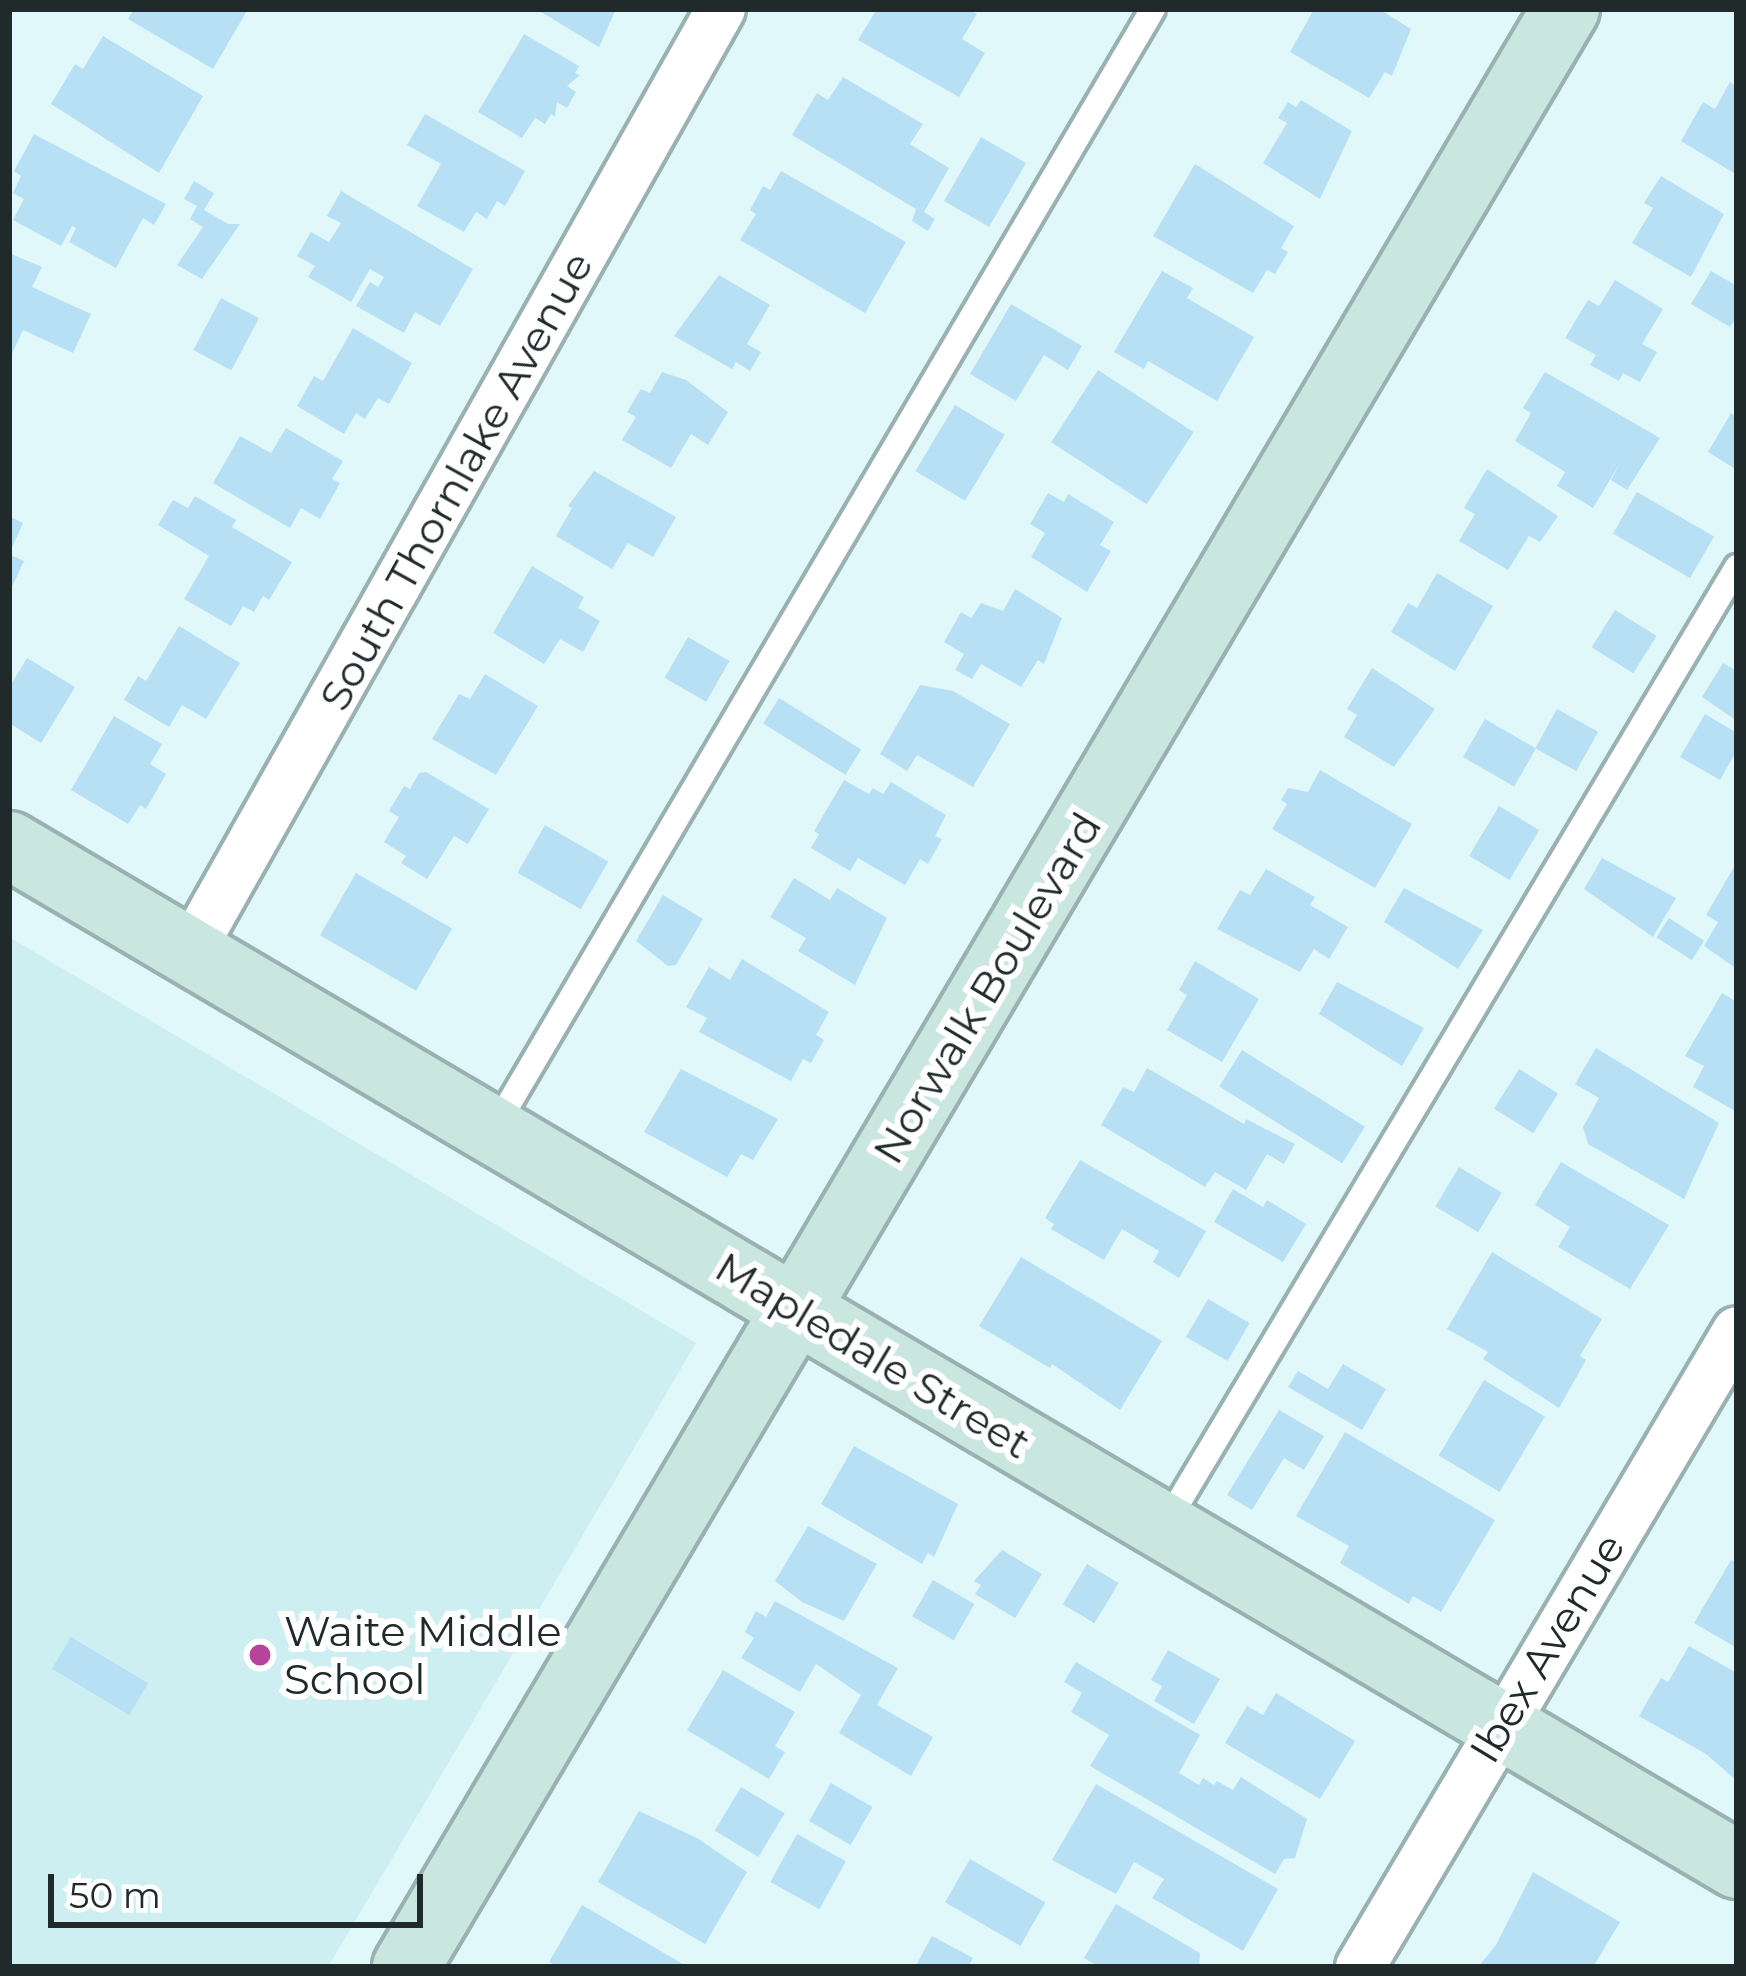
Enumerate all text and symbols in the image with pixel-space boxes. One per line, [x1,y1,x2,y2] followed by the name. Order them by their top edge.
[309,243,603,719] street label: South Thornlake Avenue
[862,803,1112,1173] street label: Norwalk Boulevard
[707,1241,1039,1469] street label: Mapledale Street
[1459,1525,1635,1771] street label: Ibex Avenue
[284,1606,562,1704] place label: Waite Middle School
[247,1642,273,1668] marker: Waite Middle School
[54,1850,429,1924] scale bar
[69,1873,161,1917] text: 50 m

